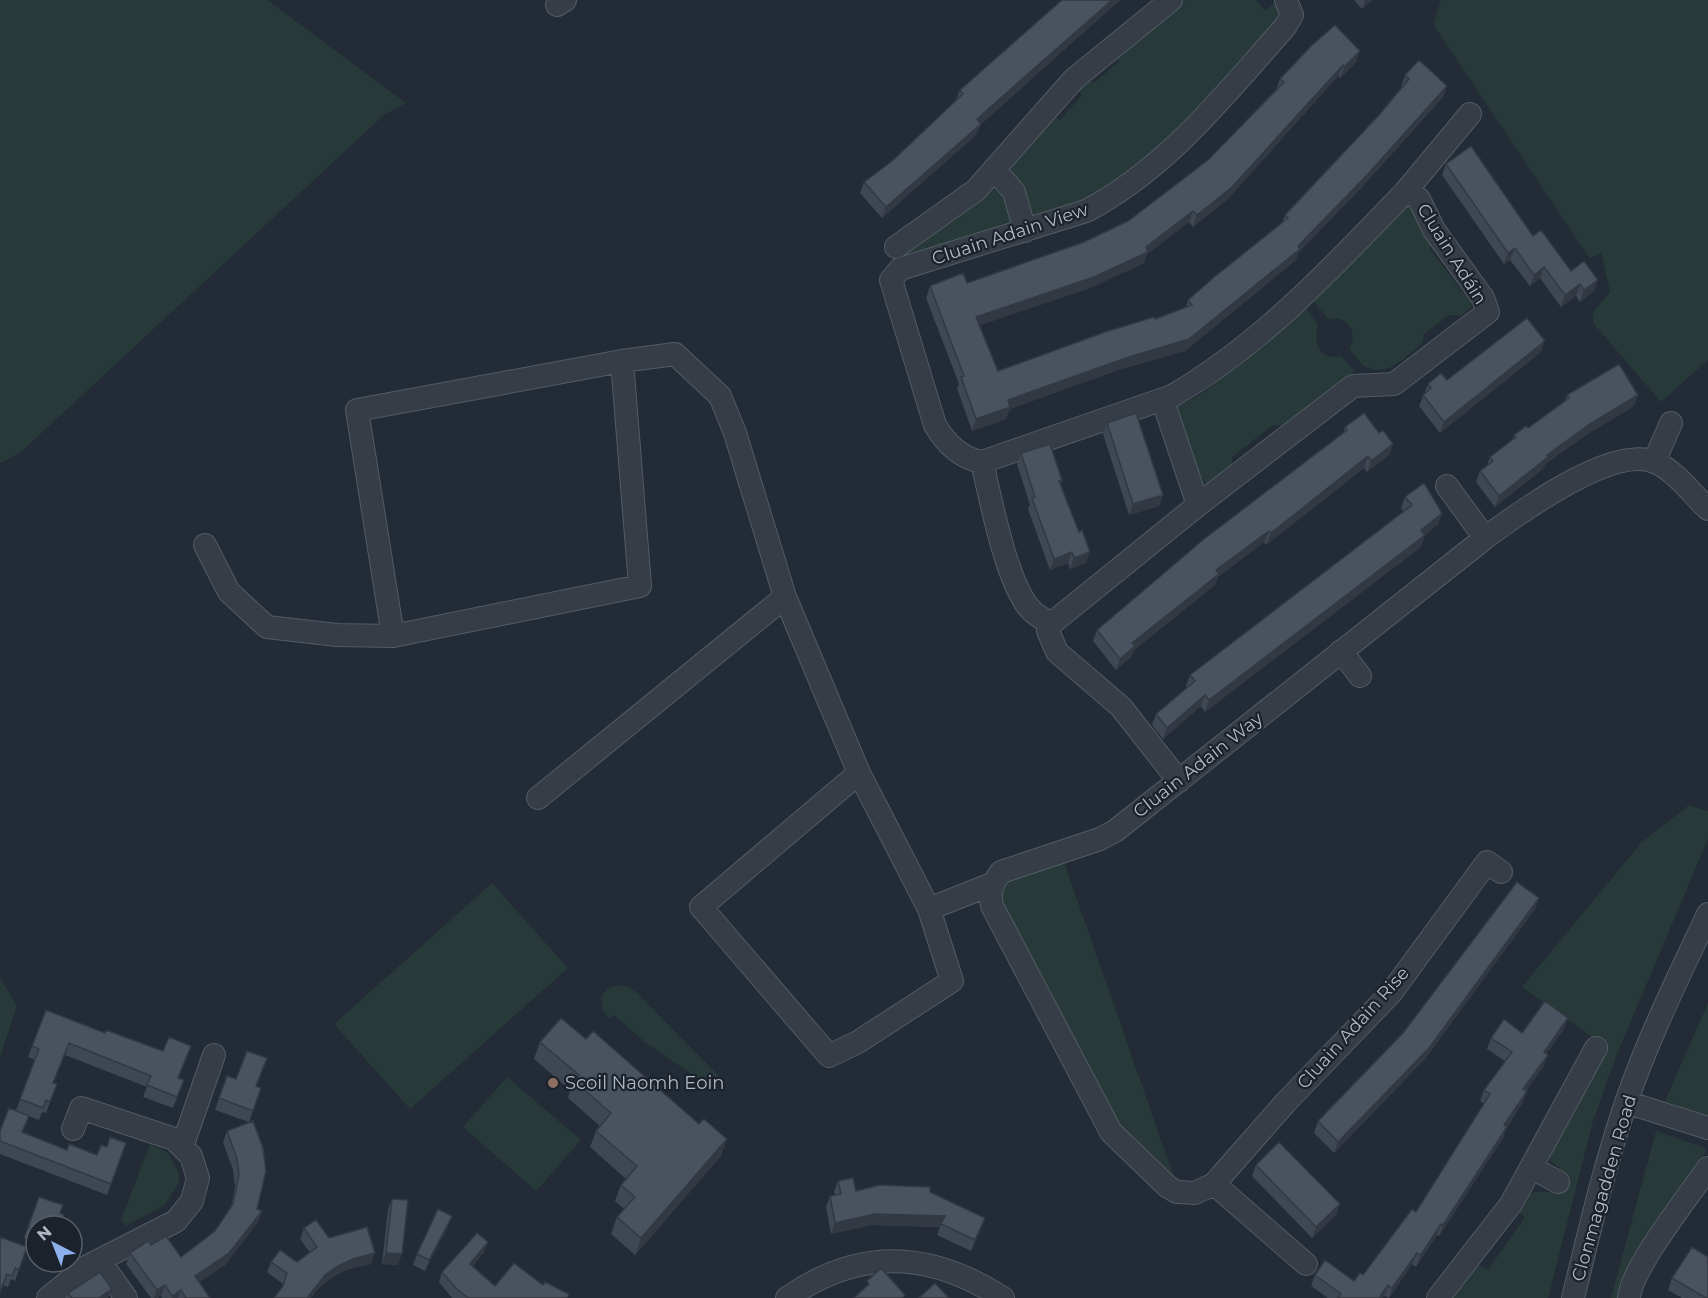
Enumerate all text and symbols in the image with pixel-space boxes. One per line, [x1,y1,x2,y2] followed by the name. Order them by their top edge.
[929,198,1091,270] street label: Cluain Adain View
[1412,200,1492,308] street label: Cluain Adáin
[1129,707,1267,822] street label: Cluain Adain Way
[1292,962,1414,1094] street label: Cluain Adain Rise
[565,1072,724,1094] place label: Scoil Naomh Eoin
[546,1076,560,1090] marker: Scoil Naomh Eoin
[1567,1092,1641,1284] street label: Clonmagadden Road
[24,1214,84,1274] north arrow
[33,1222,55,1245] text: N

